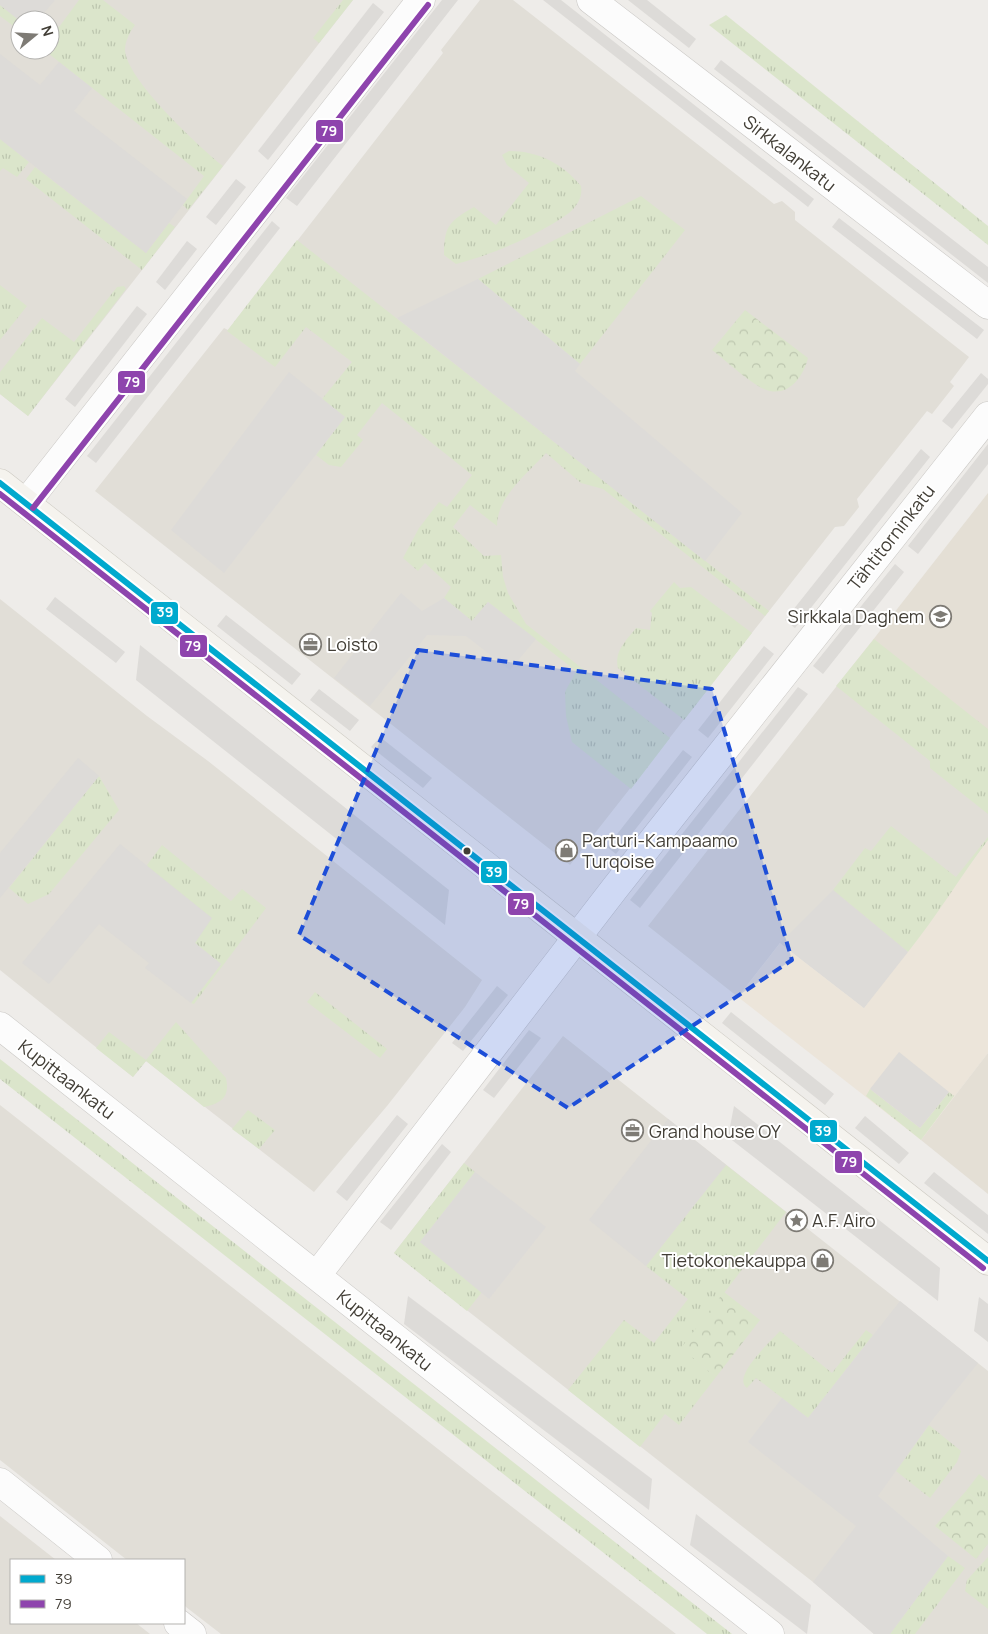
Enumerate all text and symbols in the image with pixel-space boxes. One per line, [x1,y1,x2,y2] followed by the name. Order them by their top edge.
[10,10,60,60] north arrow
[37,23,58,39] text: N
[739,109,841,197] street label: Sirkkalankatu
[315,119,344,143] line badge: 79
[321,121,337,140] text: 79
[117,370,146,394] line badge: 79
[124,372,140,391] text: 79
[842,479,940,595] street label: Tähtitorninkatu
[150,601,179,625] line badge: 39
[157,602,173,621] text: 39
[788,604,924,628] place label: Sirkkala Daghem
[928,604,952,628] school or university icon: Sirkkala Daghem
[299,632,323,656] office icon: Loisto
[327,632,378,656] place label: Loisto
[179,634,208,658] line badge: 79
[185,636,201,655] text: 79
[582,828,738,873] place label: Parturi-Kampaamo Turqoise
[554,838,578,862] shop icon: Parturi-Kampaamo Turqoise
[462,846,472,856] unlabelled marker
[480,860,508,884] line badge: 39
[486,862,502,881] text: 39
[507,892,535,916] line badge: 79
[513,894,529,913] text: 79
[14,1034,120,1124] street label: Kupittaankatu
[621,1119,645,1143] office icon: Grand house OY
[649,1119,782,1143] place label: Grand house OY
[809,1119,838,1143] line badge: 39
[815,1121,831,1140] text: 39
[834,1150,863,1174] line badge: 79
[841,1152,857,1171] text: 79
[784,1208,808,1232] place icon: A.F. Airo
[812,1208,876,1232] place label: A.F. Airo
[662,1248,806,1272] place label: Tietokonekauppa
[810,1248,834,1272] shop icon: Tietokonekauppa
[332,1284,438,1376] street label: Kupittaankatu
[10,1559,185,1624] legend
[55,1568,73,1589] text: 39
[55,1593,72,1614] text: 79

